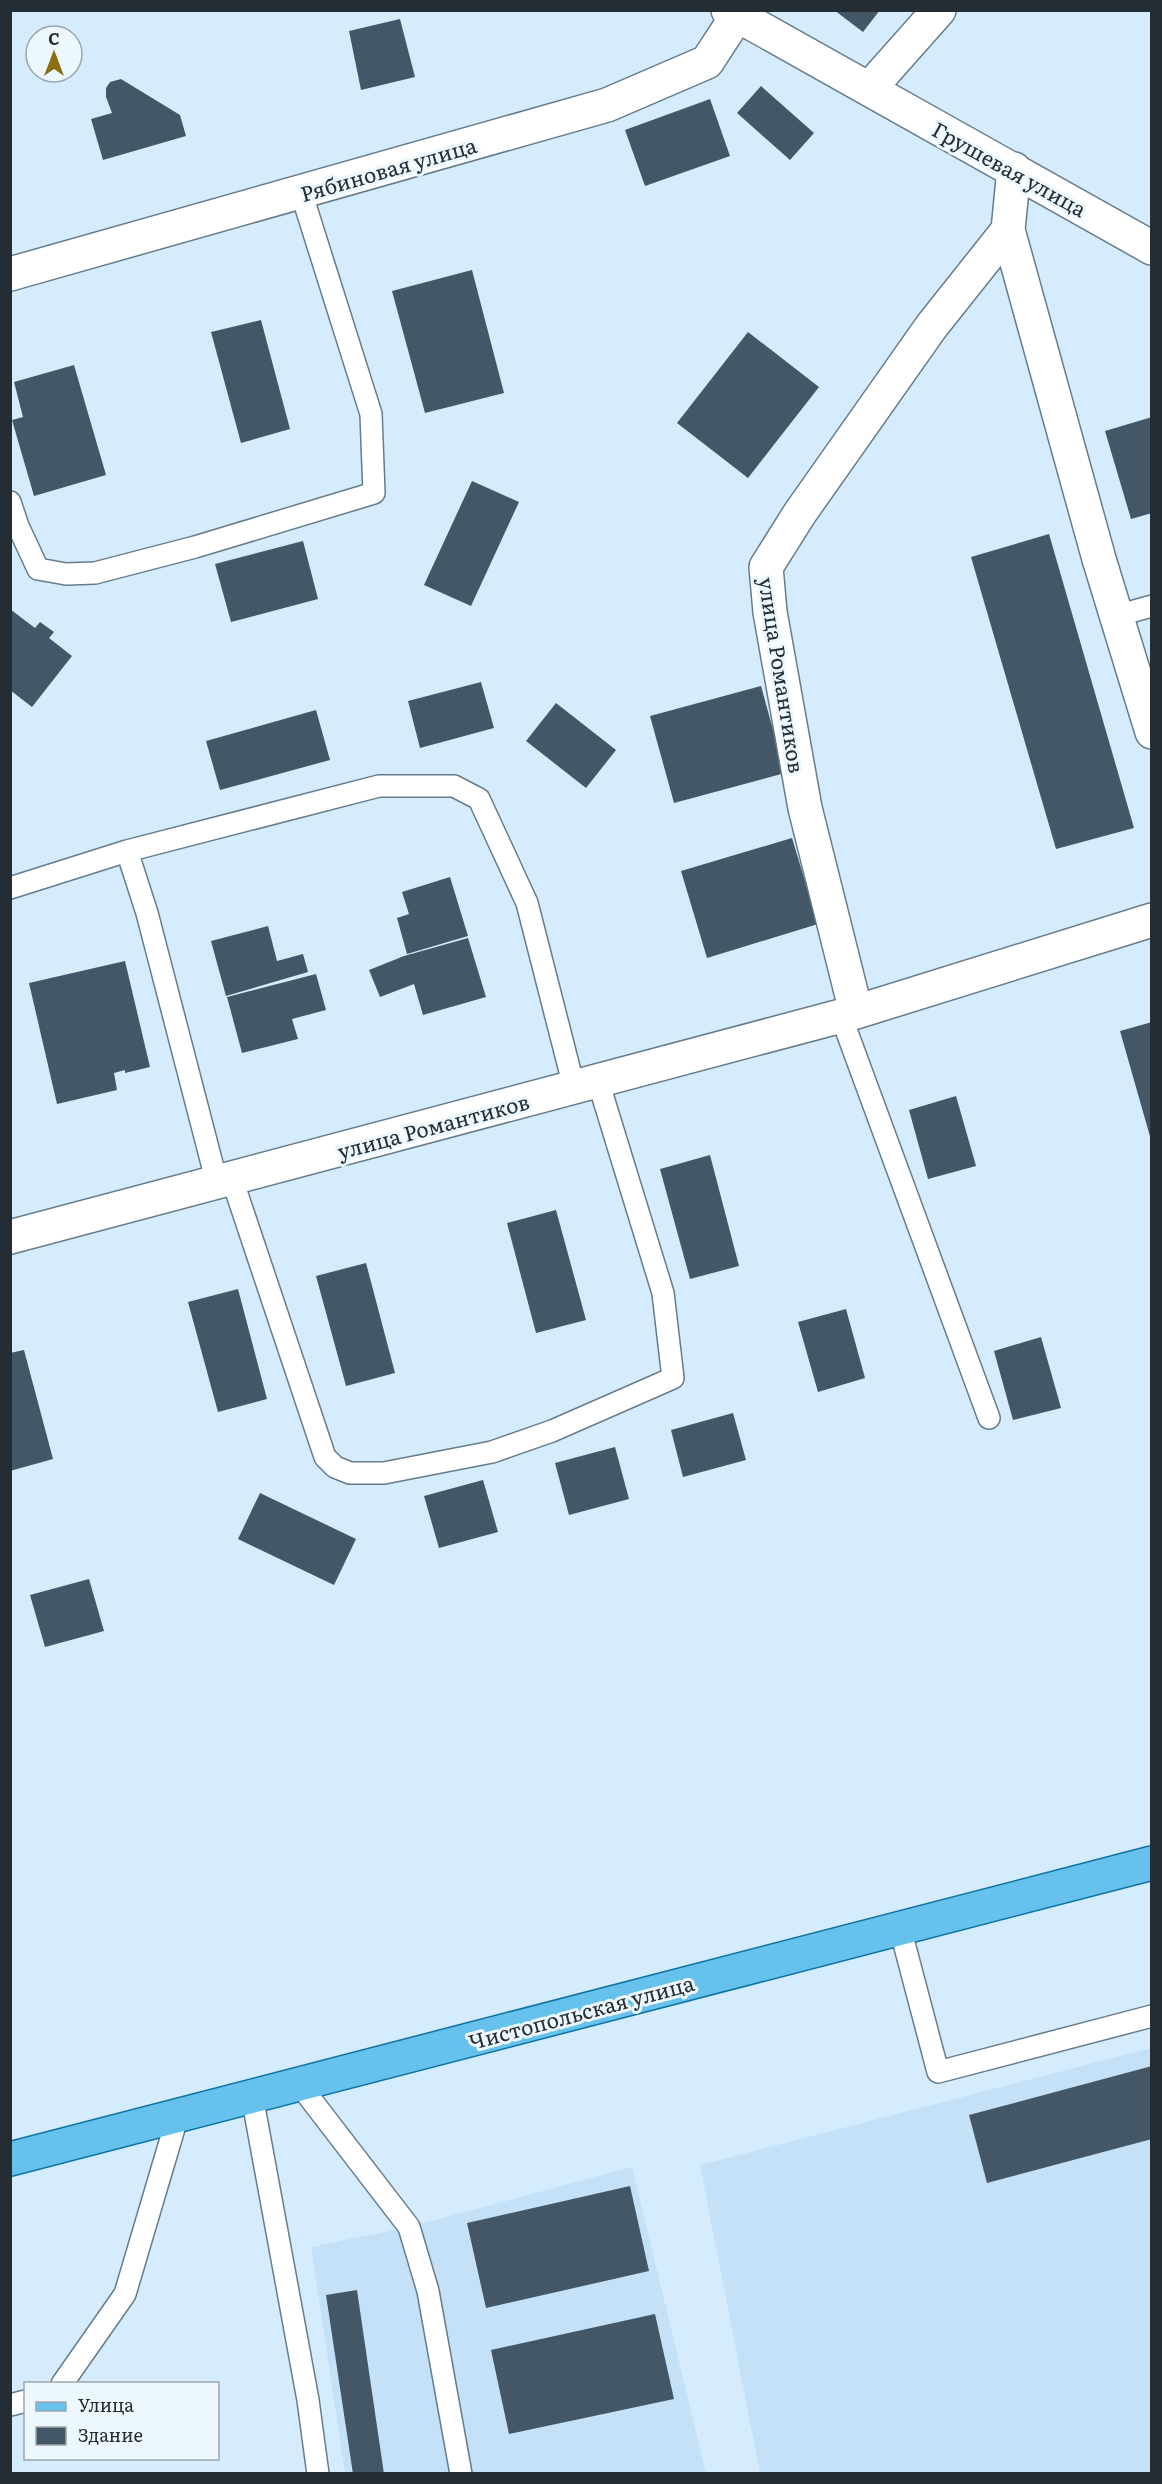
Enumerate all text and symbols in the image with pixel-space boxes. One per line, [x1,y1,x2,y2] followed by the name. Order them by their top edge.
[24,24,84,84] north arrow
[48,26,60,50] text: С
[927,113,1093,224] street label: Грушевая улица
[296,128,480,208] street label: Рябиновая улица
[752,575,814,775] street label: улица Романтиков
[333,1084,533,1166] street label: улица Романтиков
[465,1966,698,2056] street label: Чистопольская улица
[24,2382,219,2460] legend
[78,2391,134,2418] text: Улица
[78,2421,143,2448] text: Здание

